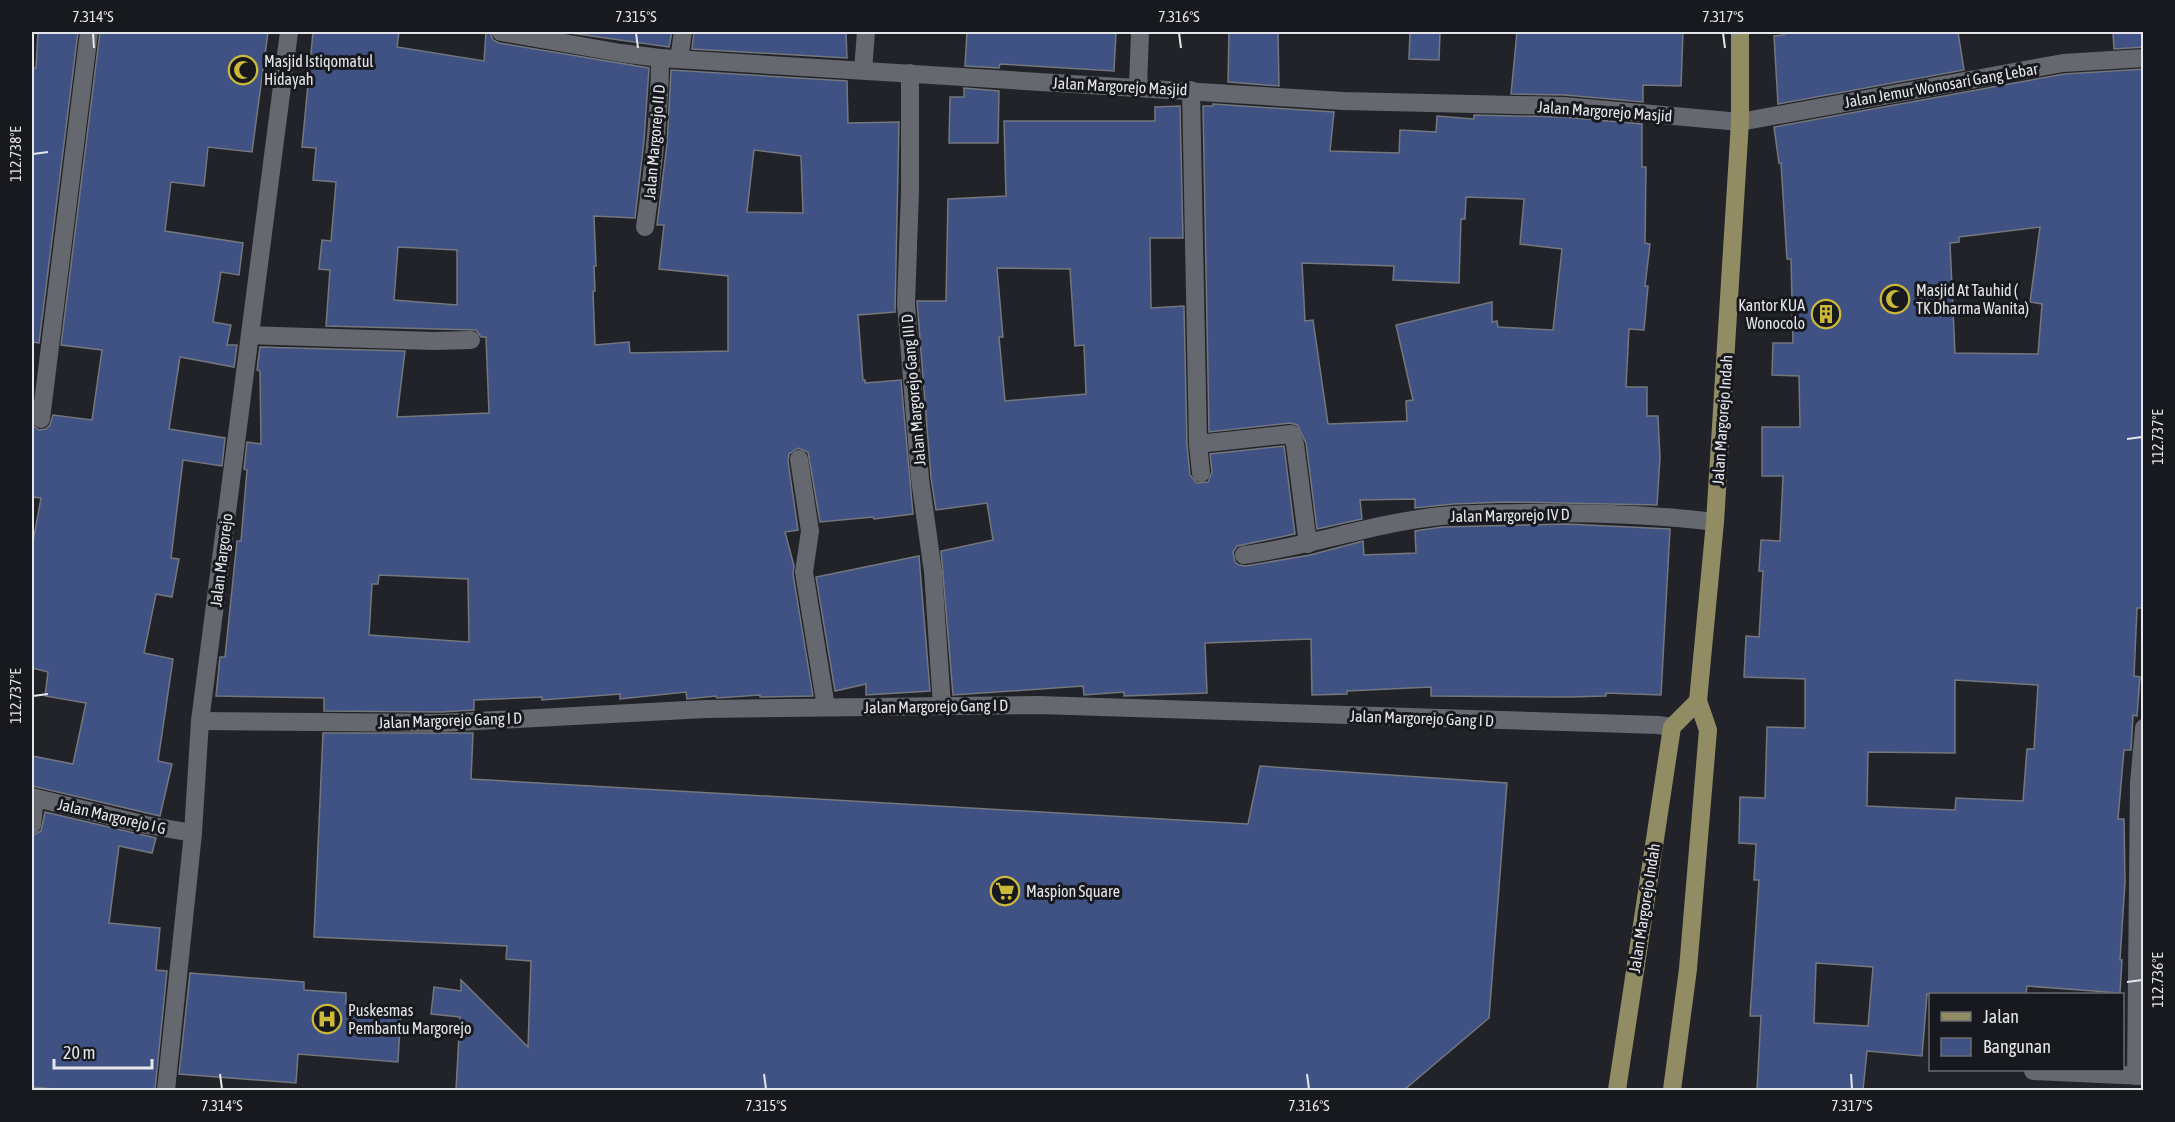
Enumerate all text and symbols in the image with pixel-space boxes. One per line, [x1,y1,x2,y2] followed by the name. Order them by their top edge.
[72,8,114,25] text: 7.314°S
[615,8,657,25] text: 7.315°S
[1158,8,1200,25] text: 7.316°S
[1702,8,1744,25] text: 7.317°S
[264,52,374,89] place label: Masjid Istiqomatul Hidayah
[227,54,259,86] mosque icon: Masjid Istiqomatul Hidayah
[1843,59,2040,112] street label: Jalan Jemur Wonosari Gang Lebar
[1052,73,1188,100] street label: Jalan Margorejo Masjid
[640,84,669,200] street label: Jalan Margorejo II D
[1537,97,1673,126] street label: Jalan Margorejo Masjid
[7,126,24,182] text: 112.738°E
[1916,281,2029,318] place label: Masjid At Tauhid ( TK Dharma Wanita)
[1879,283,1911,315] mosque icon: Masjid At Tauhid ( TK Dharma Wanita)
[1738,296,1805,332] place label: Kantor KUA Wonocolo
[1810,298,1842,330] building icon: Kantor KUA Wonocolo
[897,313,930,467] street label: Jalan Margorejo Gang III D
[1708,354,1737,486] street label: Jalan Margorejo Indah
[2149,409,2166,465] text: 112.737°E
[1450,505,1570,526] street label: Jalan Margorejo IV D
[206,512,237,608] street label: Jalan Margorejo
[7,668,24,724] text: 112.737°E
[864,696,1008,717] street label: Jalan Margorejo Gang I D
[1350,706,1494,731] street label: Jalan Margorejo Gang I D
[378,708,522,733] street label: Jalan Margorejo Gang I D
[56,795,168,838] street label: Jalan Margorejo I G
[1625,842,1664,974] street label: Jalan Margorejo Indah
[989,875,1021,907] supermarket icon: Maspion Square
[1026,882,1120,901] place label: Maspion Square
[2149,952,2166,1008] text: 112.736°E
[1929,993,2124,1071] legend
[348,1001,471,1038] place label: Puskesmas Pembantu Margorejo
[311,1003,343,1035] hospital icon: Puskesmas Pembantu Margorejo
[1983,1006,2019,1027] text: Jalan
[54,1032,152,1070] scale bar
[1983,1036,2051,1057] text: Bangunan
[63,1042,95,1063] text: 20 m
[201,1097,243,1114] text: 7.314°S
[745,1097,787,1114] text: 7.315°S
[1288,1097,1330,1114] text: 7.316°S
[1831,1097,1873,1114] text: 7.317°S

